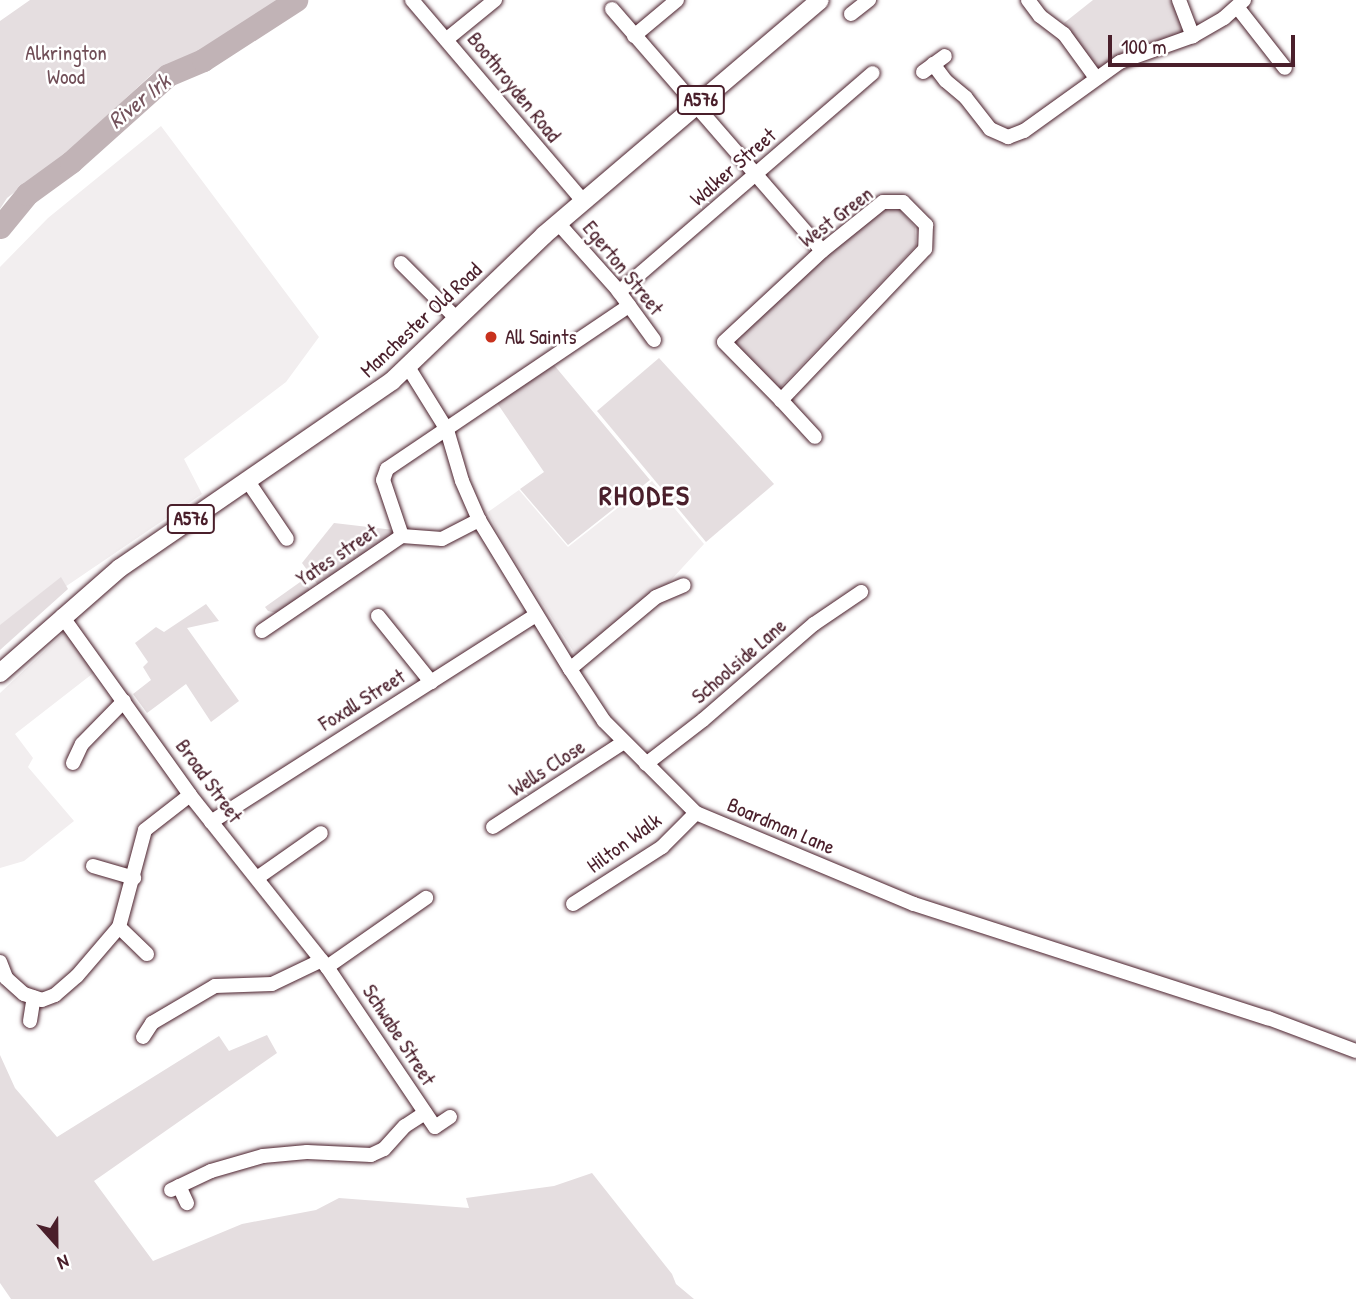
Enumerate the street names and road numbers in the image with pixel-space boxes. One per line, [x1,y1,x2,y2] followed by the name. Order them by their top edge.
[462,27,566,147] street label: Boothroyden Road
[676,85,726,116] road number: A576
[685,123,781,211] street label: Walker Street
[794,181,878,253] street label: West Green
[577,216,669,320] street label: Egerton Street
[355,257,487,383] street label: Manchester Old Road
[166,504,216,534] road number: A576
[291,518,383,592] street label: Yates street
[687,613,791,709] street label: Schoolside Lane
[314,664,410,736] street label: Foxall Street
[170,734,248,828] street label: Broad Street
[504,734,590,802] street label: Wells Close
[723,792,839,860] street label: Boardman Lane
[582,808,666,878] street label: Hilton Walk
[357,980,441,1090] street label: Schwabe Street

